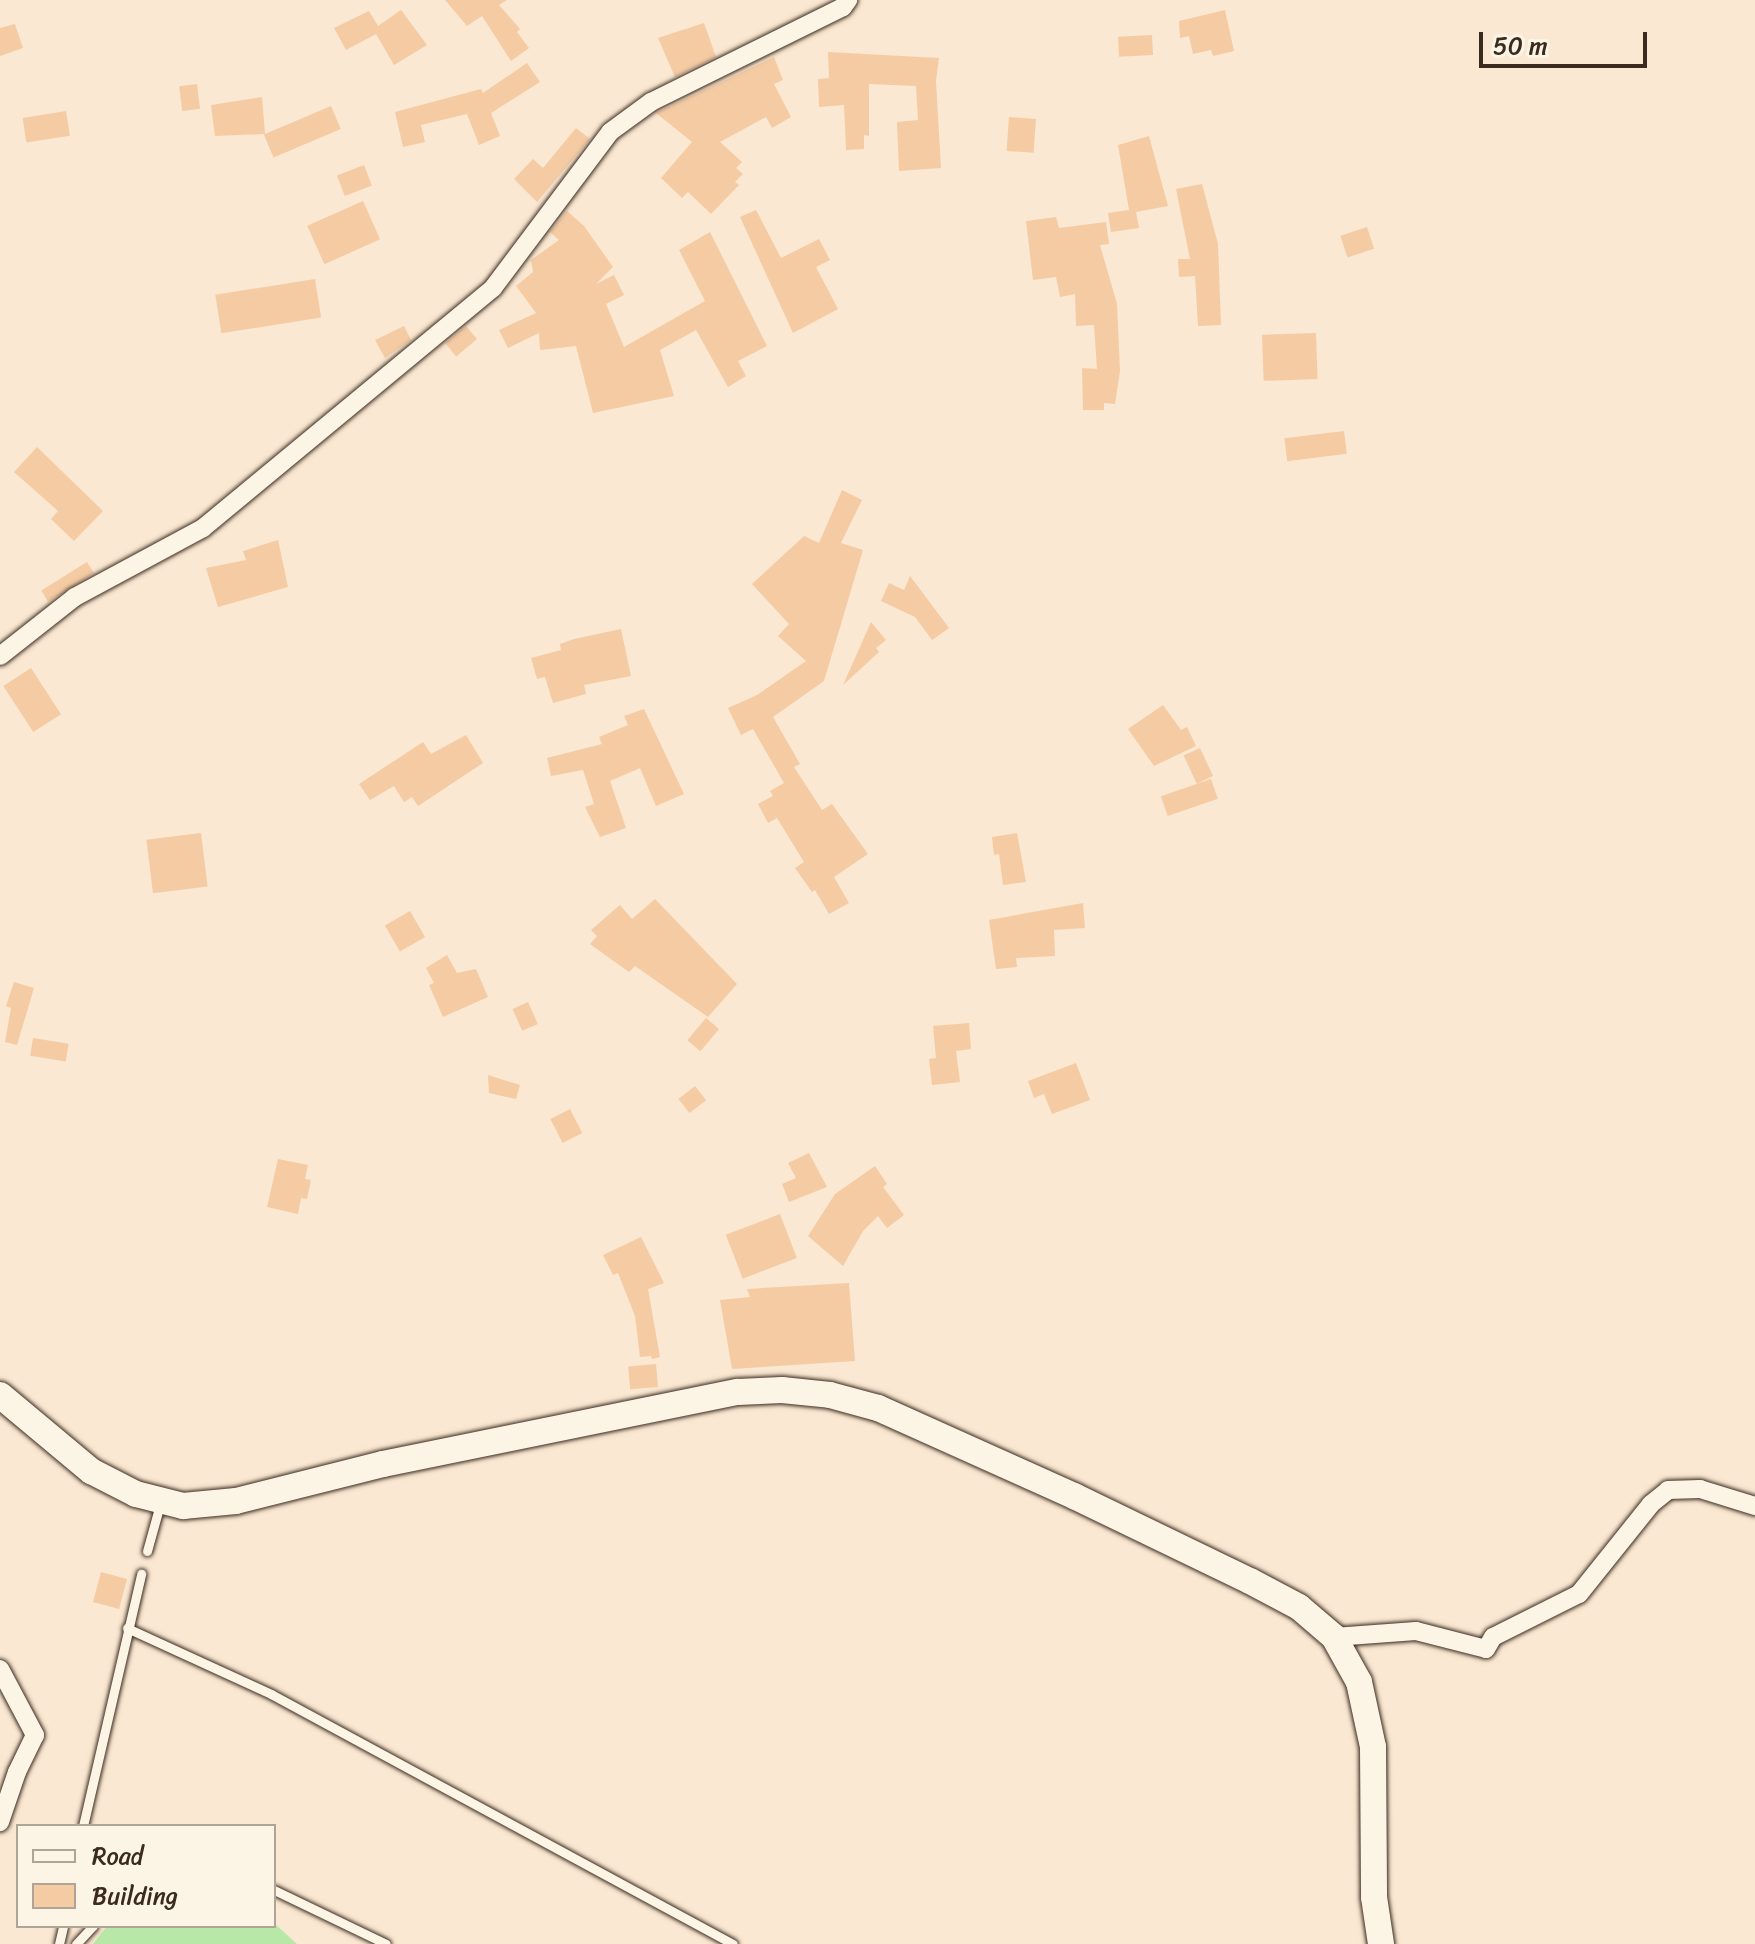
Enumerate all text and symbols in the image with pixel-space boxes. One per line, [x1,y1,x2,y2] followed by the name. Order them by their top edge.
[1483,16,1651,66] scale bar
[1493,25,1548,67] text: 50 m
[16,1824,276,1928] legend
[92,1835,143,1877] text: Road
[92,1875,178,1917] text: Building

